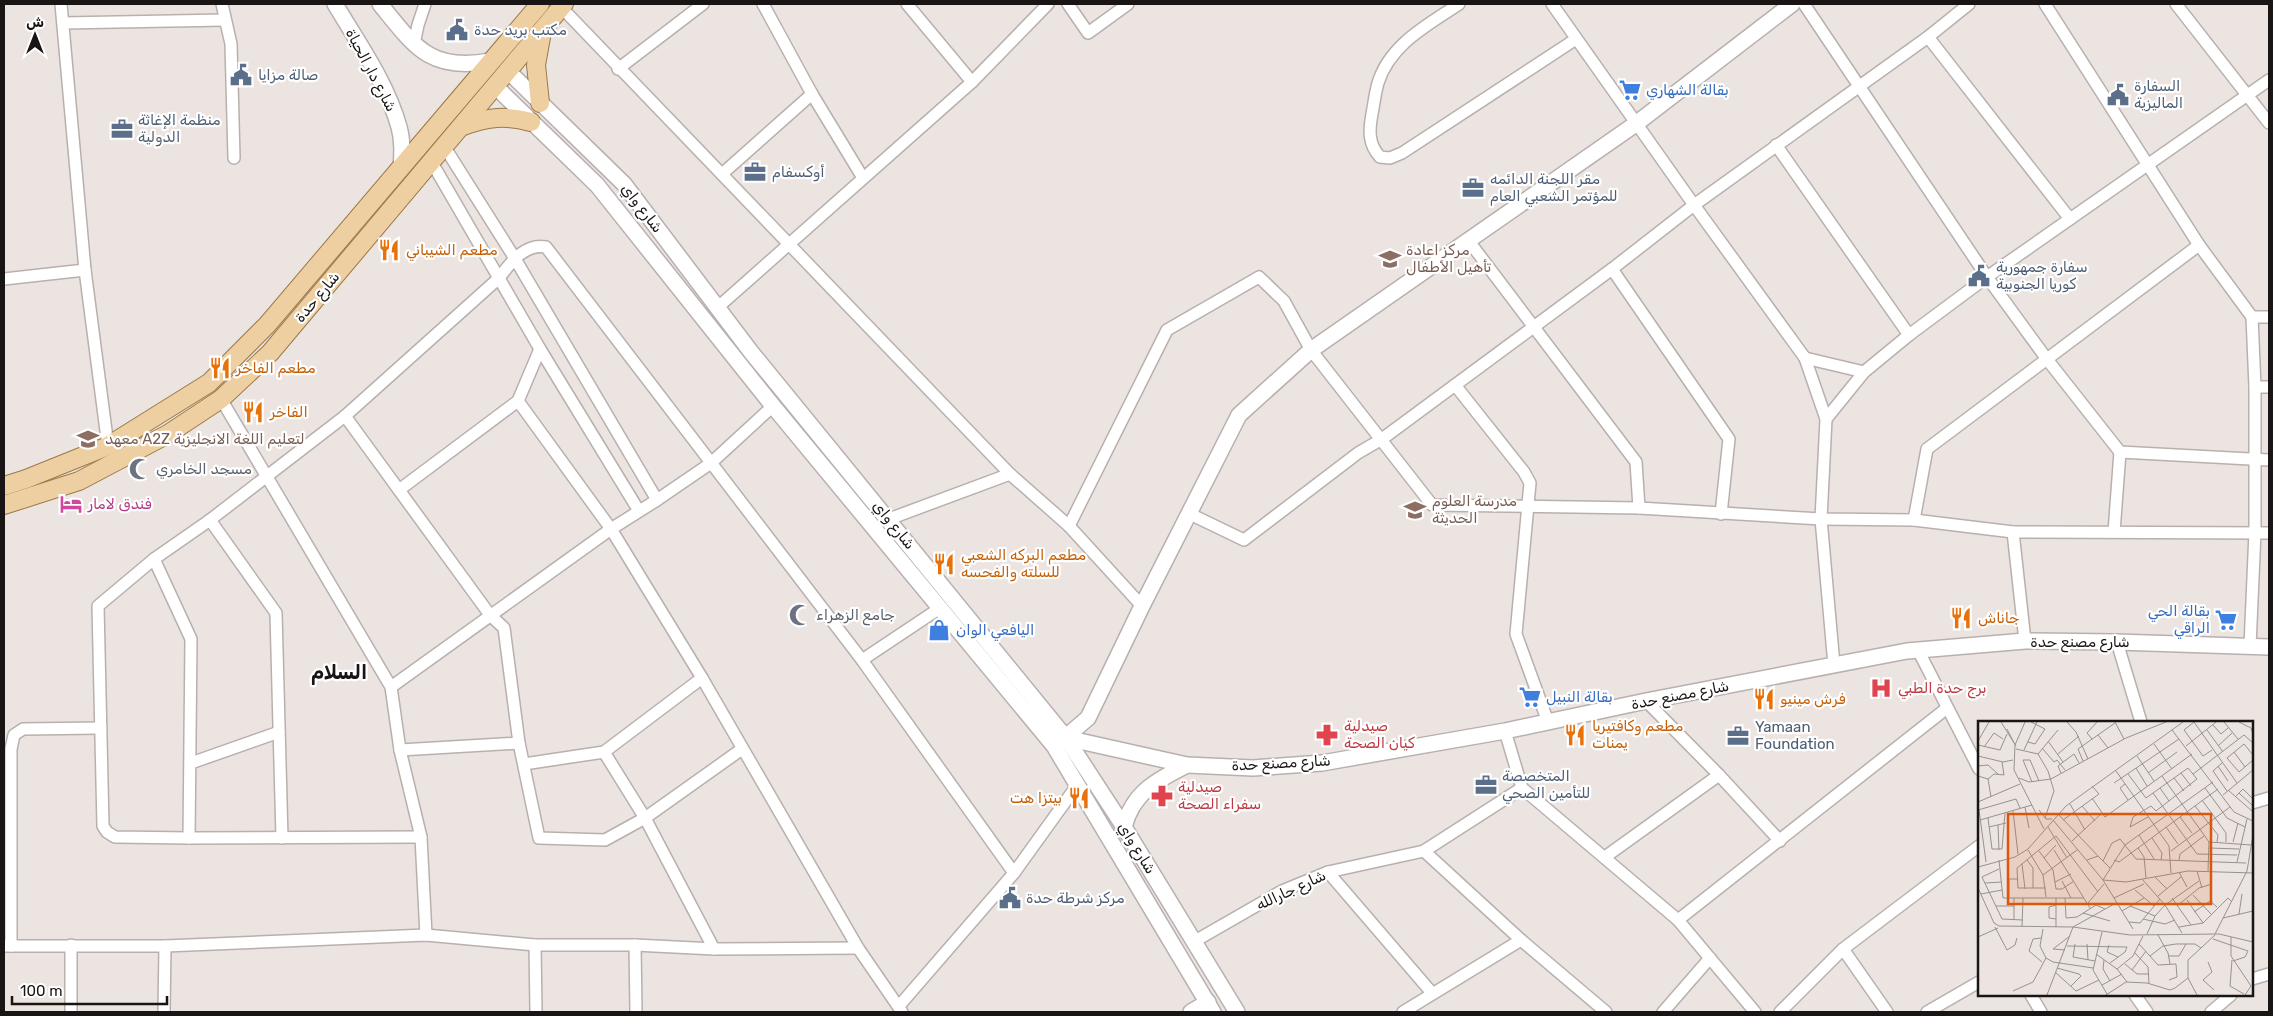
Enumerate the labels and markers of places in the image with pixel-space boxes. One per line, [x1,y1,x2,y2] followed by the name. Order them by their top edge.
[444,17,470,43] public building icon: مكتب بريد حدة
[474,21,567,39] place label: مكتب بريد حدة
[228,62,254,88] public building icon: صالة مزايا
[258,66,318,84] place label: صالة مزايا
[1617,77,1643,103] supermarket icon: بقالة الشهاري
[2134,77,2183,112] place label: السفارة الماليزية
[1646,81,1729,100] place label: بقالة الشهاري
[2105,82,2131,108] public building icon: السفارة الماليزية
[138,111,221,147] place label: منظمة الإغاثة الدولية
[109,116,135,142] office icon: منظمة الإغاثة الدولية
[742,159,768,185] office icon: أوكسفام
[772,163,825,182] place label: أوكسفام
[1490,170,1618,208] place label: مقر اللجنة الدائمه للمؤتمر الشعبي العام
[1460,175,1486,201] office icon: مقر اللجنة الدائمه للمؤتمر الشعبي العام
[376,237,402,263] restaurant icon: مطعم الشيباني
[406,241,498,262] place label: مطعم الشيباني
[1406,241,1491,276] place label: مركز اعادة تأهيل الأطفال
[1377,246,1403,272] school or university icon: مركز اعادة تأهيل الأطفال
[1996,258,2088,293] place label: سفارة جمهورية كوريا الجنوبية
[1966,263,1992,289] public building icon: سفارة جمهورية كوريا الجنوبية
[207,355,233,381] restaurant icon: مطعم الفاخر
[235,359,315,378] place label: مطعم الفاخر
[240,399,266,425] restaurant icon: الفاخر
[269,403,308,421] place label: الفاخر
[75,426,101,452] school or university icon: معهد A2Z لتعليم اللغة الانجليزية
[105,430,305,449] place label: معهد A2Z لتعليم اللغة الانجليزية
[127,456,153,482] mosque icon: مسجد الخامري
[156,460,252,479] place label: مسجد الخامري
[58,491,84,517] hotel icon: فندق لامار
[1432,492,1517,527] place label: مدرسة العلوم الحديثة
[87,495,152,513] place label: فندق لامار
[1402,497,1428,523] school or university icon: مدرسة العلوم الحديثة
[961,546,1086,582] place label: مطعم البركه الشعبي للسلته والفحسه
[931,551,957,577] restaurant icon: مطعم البركه الشعبي للسلته والفحسه
[787,602,813,628] mosque icon: جامع الزهراء
[2148,602,2210,640] place label: بقالة الحي الراقي
[1948,605,1974,631] restaurant icon: جاناش
[816,606,895,626] place label: جامع الزهراء
[2213,607,2239,633] supermarket icon: بقالة الحي الراقي
[1978,609,2020,627] place label: جاناش
[926,617,952,643] shop icon: اليافعي الوان
[956,621,1034,642] place label: اليافعي الوان
[1868,675,1894,701] hospital icon: برج حدة الطبي
[1898,679,1987,700] place label: برج حدة الطبي
[1517,684,1543,710] supermarket icon: بقالة النبيل
[1751,686,1777,712] restaurant icon: فرش مينيو
[1546,688,1613,706] place label: بقالة النبيل
[1780,690,1846,708] place label: فرش مينيو
[1344,717,1415,752] place label: صيدلية كيان الصحة
[1592,717,1683,752] place label: مطعم وكافتيريا يمنات
[1755,718,1835,753] place label: Yamaan Foundation
[1314,722,1340,748] pharmacy icon: صيدلية كيان الصحة
[1562,722,1588,748] restaurant icon: مطعم وكافتيريا يمنات
[1725,723,1751,749] office icon: Yamaan Foundation
[1502,767,1590,805] place label: المتخصصة للتأمين الصحي
[1473,772,1499,798] office icon: المتخصصة للتأمين الصحي
[1178,778,1261,813] place label: صيدلية سفراء الصحة
[1149,783,1175,809] pharmacy icon: صيدلية سفراء الصحة
[1066,785,1092,811] restaurant icon: بيتزا هت
[1010,789,1062,807] place label: بيتزا هت
[997,885,1023,911] public building icon: مركز شرطة حدة
[1026,889,1124,907] place label: مركز شرطة حدة

